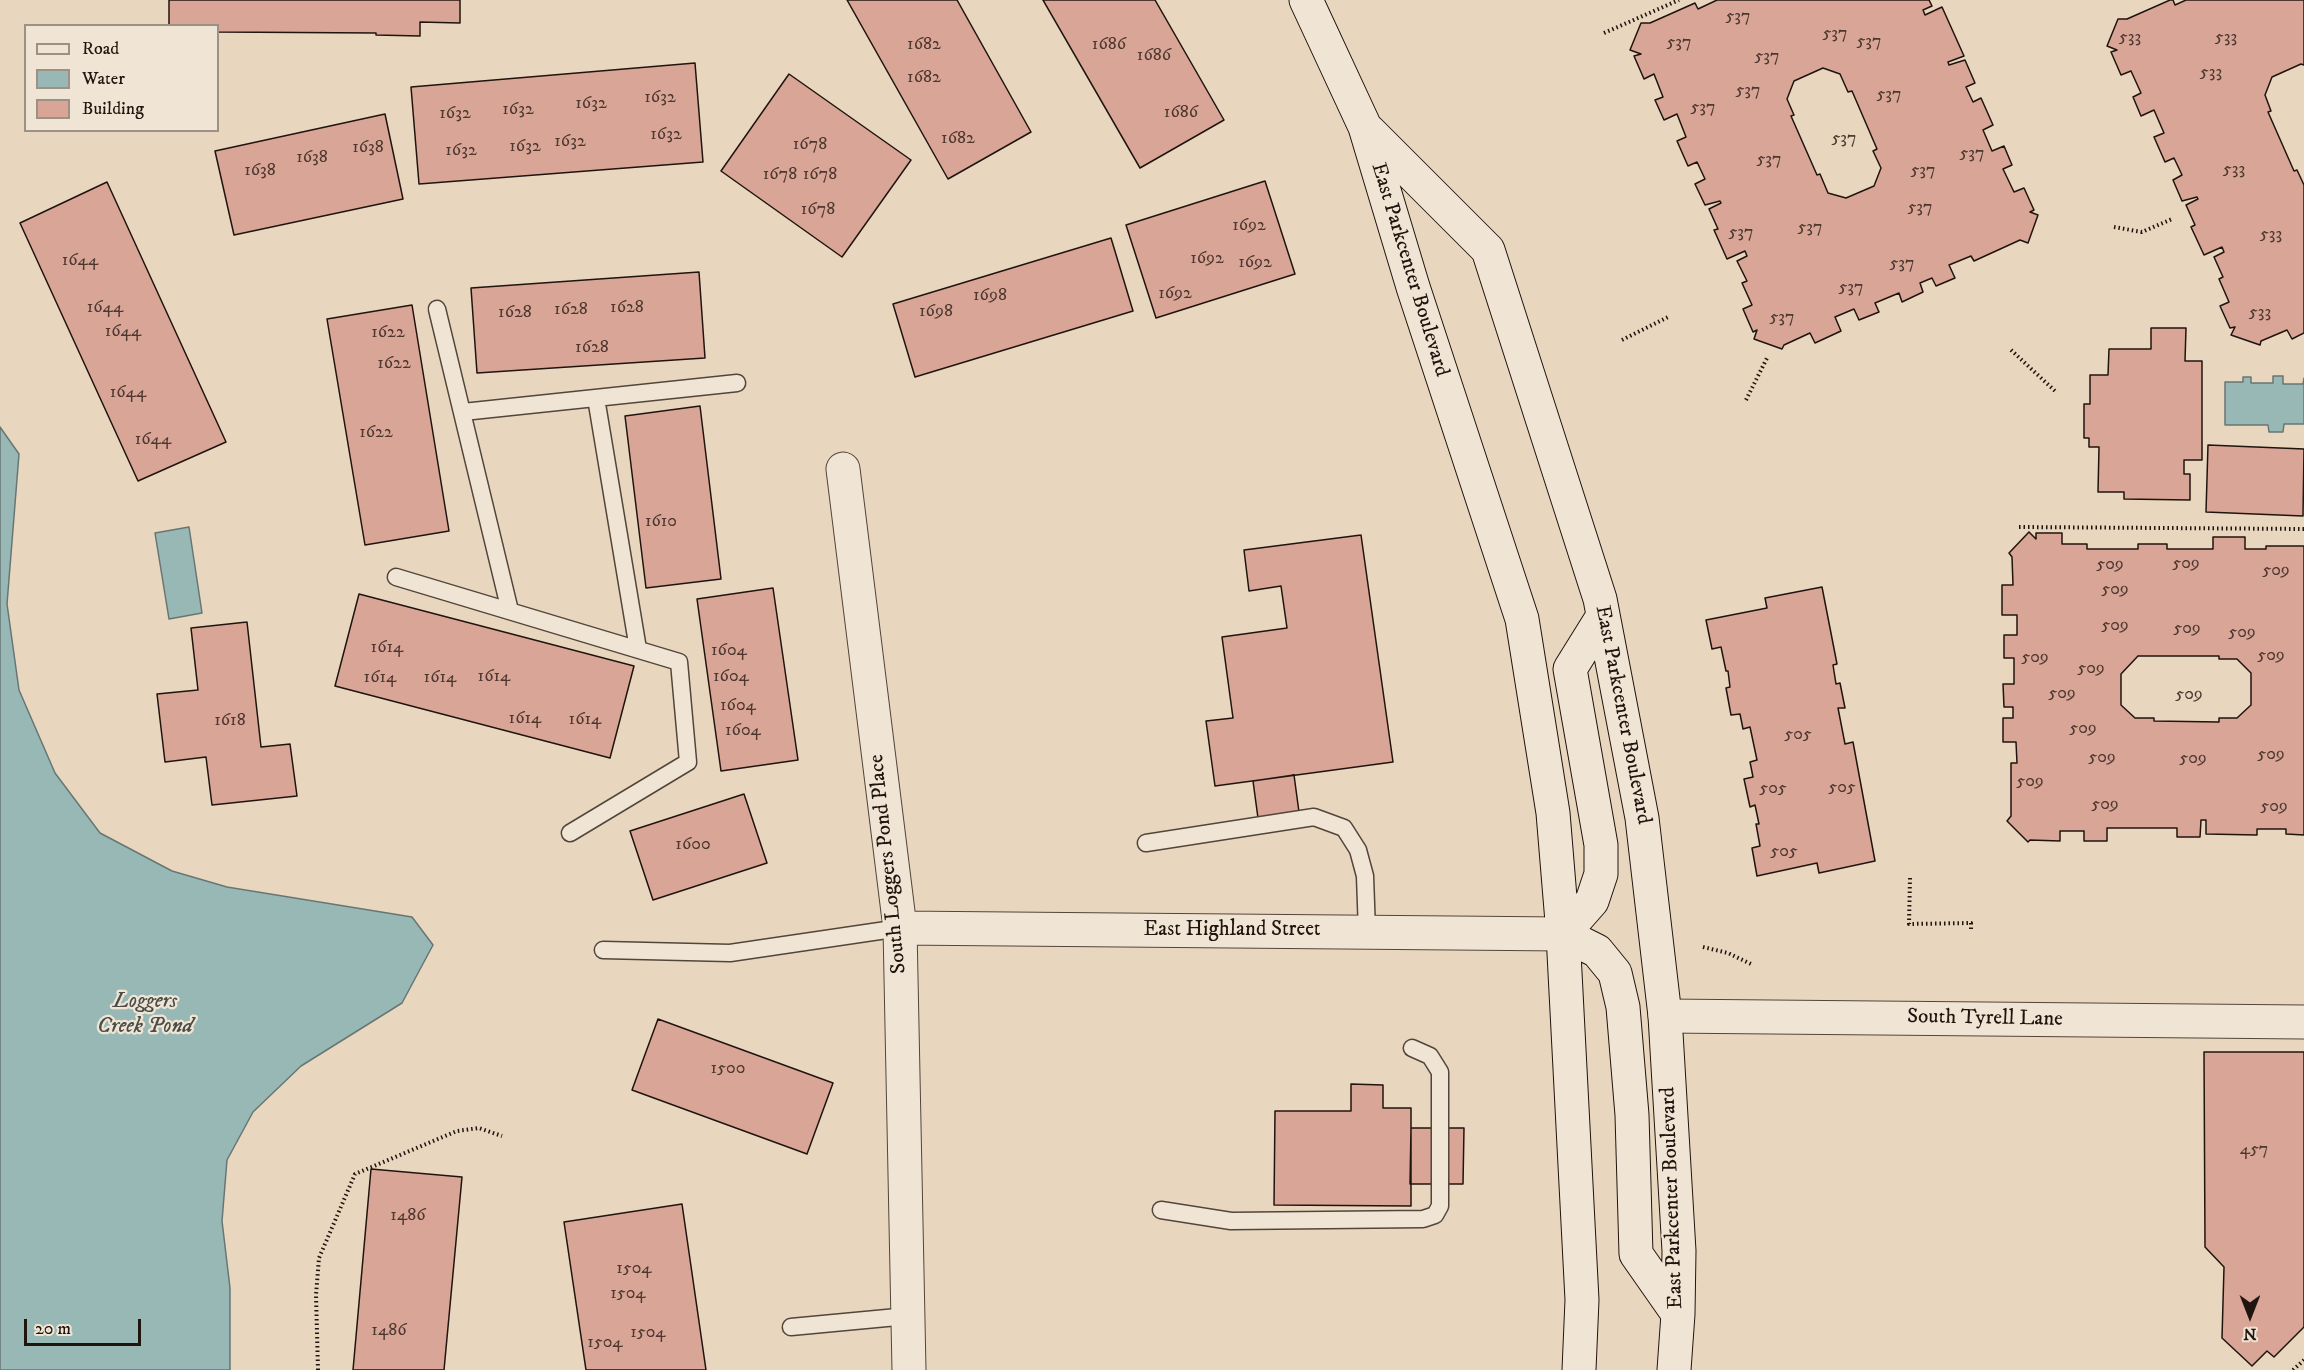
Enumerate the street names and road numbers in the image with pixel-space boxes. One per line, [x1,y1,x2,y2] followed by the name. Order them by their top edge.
[1364,160,1454,380] street label: East Parkcenter Boulevard
[1588,603,1656,827] street label: East Parkcenter Boulevard
[865,753,913,975] street label: South Loggers Pond Place
[1143,918,1321,944] street label: East Highland Street
[1907,1005,2063,1033] street label: South Tyrell Lane
[1657,1086,1689,1310] street label: East Parkcenter Boulevard

